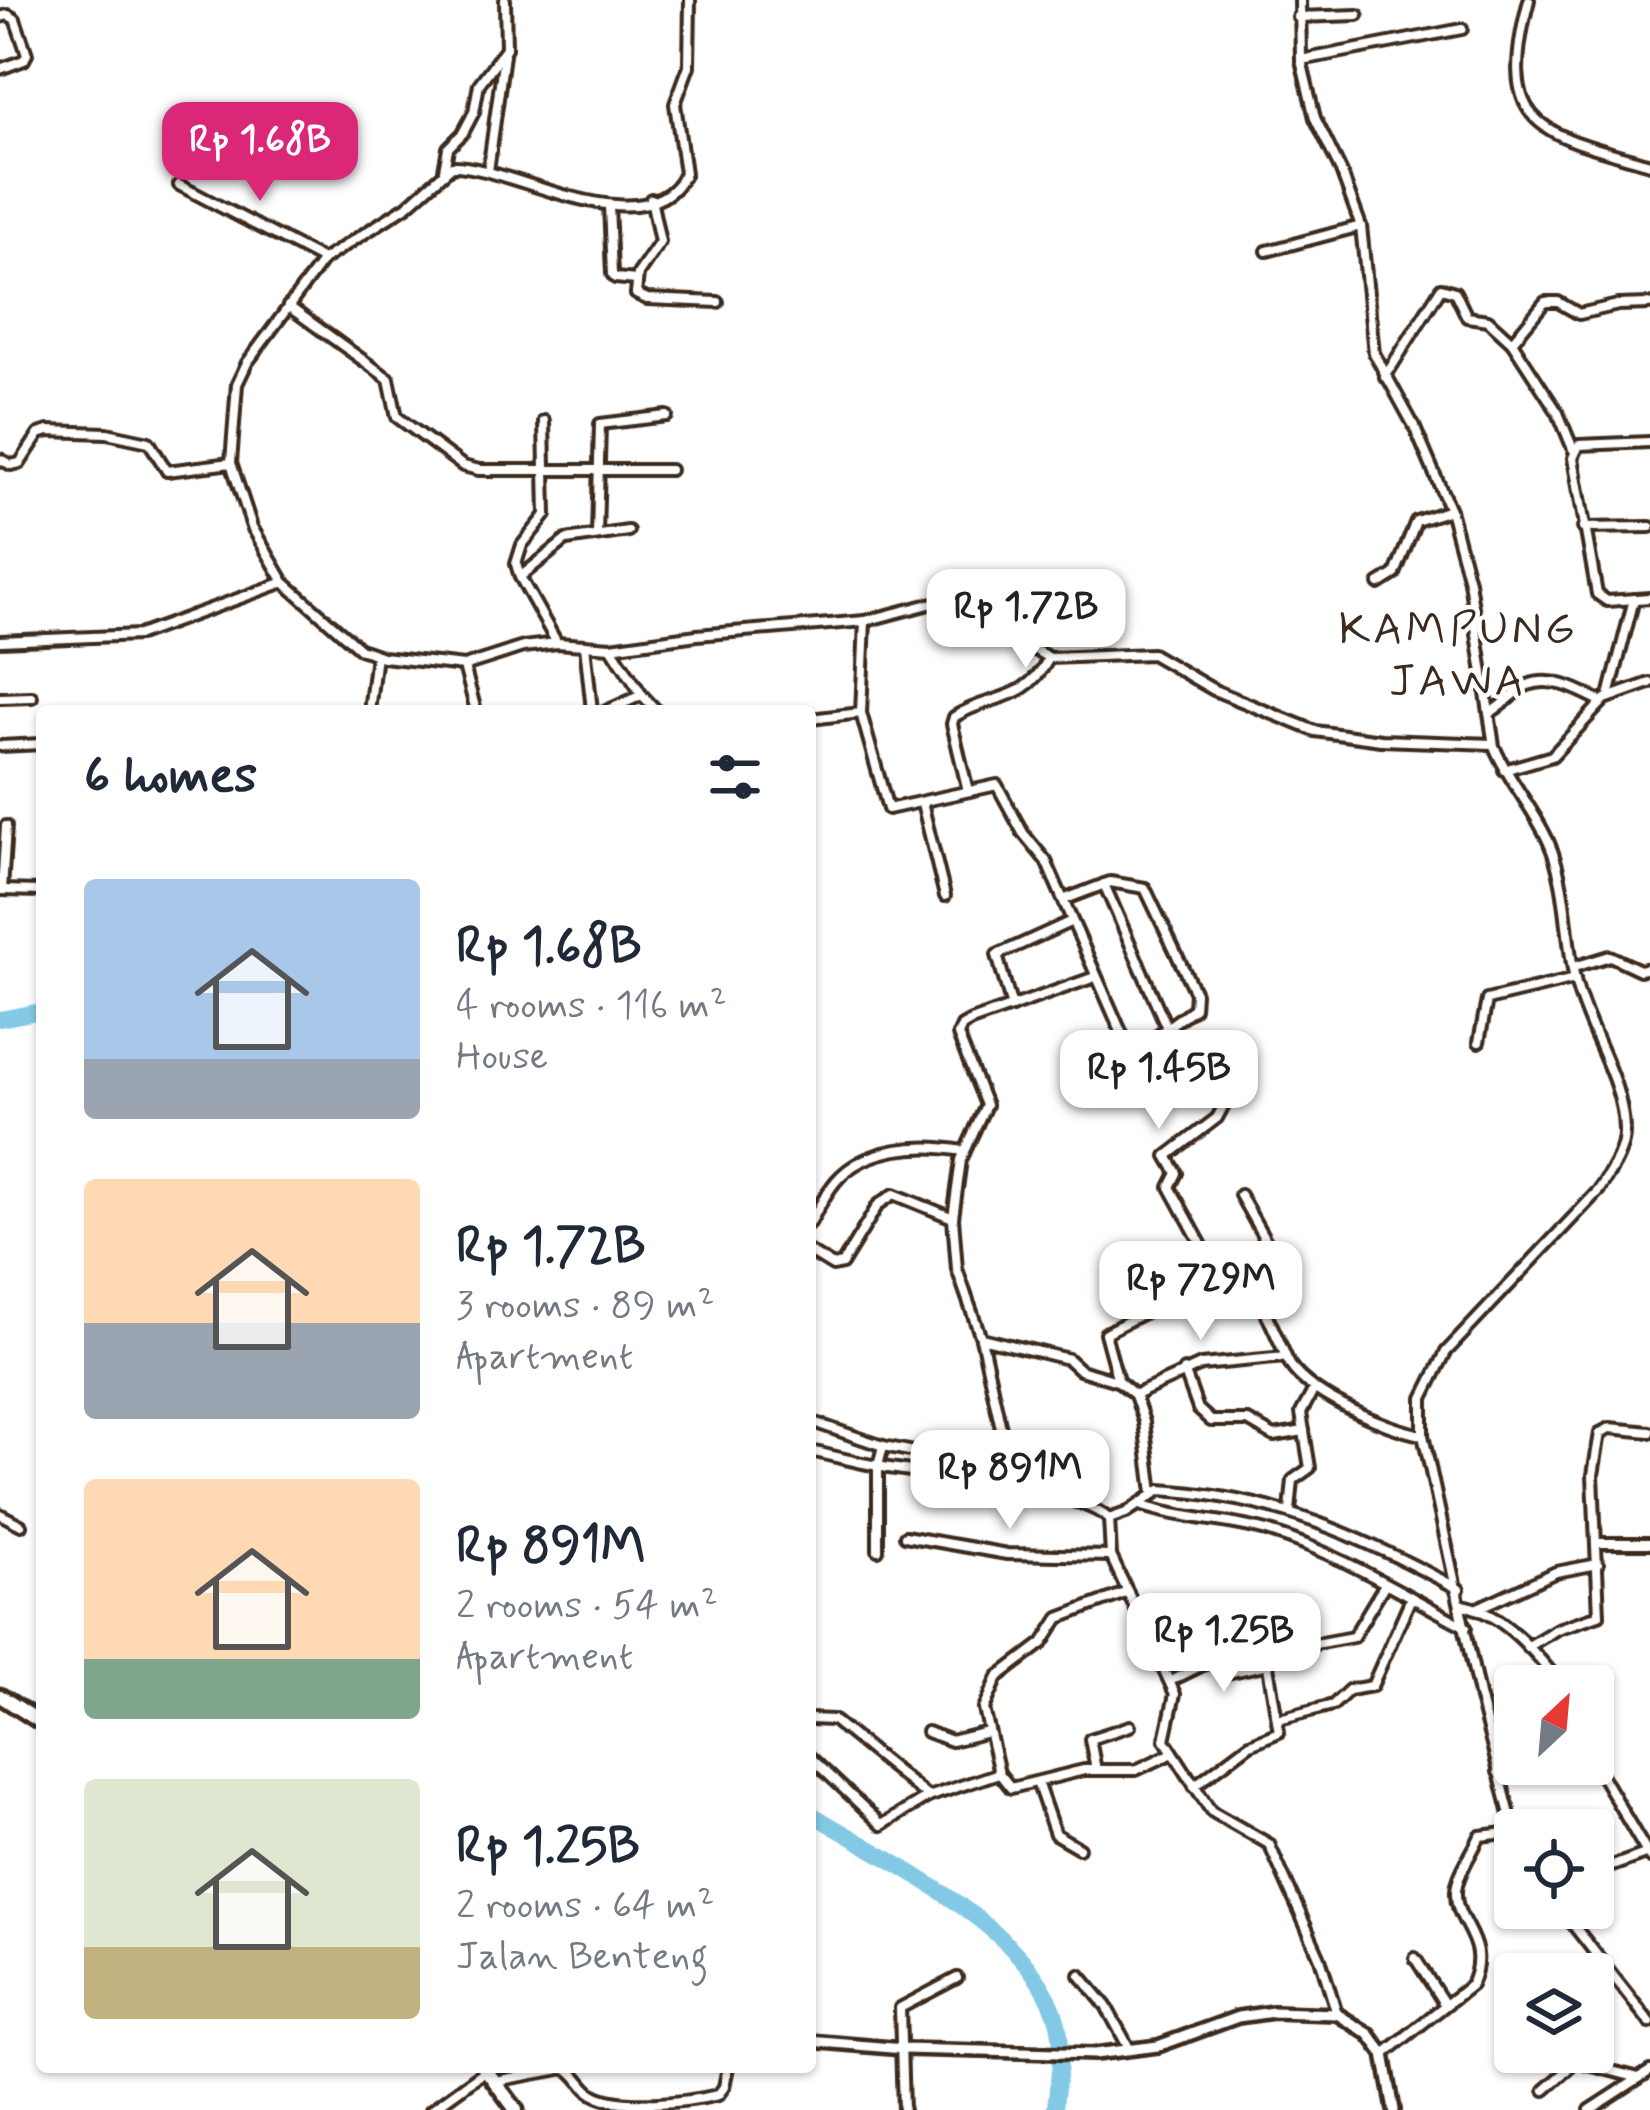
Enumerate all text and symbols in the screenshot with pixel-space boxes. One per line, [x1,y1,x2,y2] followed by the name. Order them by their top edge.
[136,102,384,204] pin: Rp 1.68B
[189,115,331,166] text: Rp 1.68B
[902,569,1150,671] pin: Rp 1.72B
[954,582,1098,633] text: Rp 1.72B
[1339,601,1577,712] district label: KAMPUNG JAWA
[84,744,257,810] text: 6 homes
[702,744,768,810] icon: filters
[456,915,642,981] text: Rp 1.68B
[180,927,324,1071] icon: home
[456,981,727,1032] text: 4 rooms · 116 m²
[1035,1030,1283,1132] pin: Rp 1.45B
[456,1032,548,1083] text: House
[1087,1043,1231,1094] text: Rp 1.45B
[456,1215,645,1281] text: Rp 1.72B
[180,1227,324,1371] icon: home
[1090,1241,1312,1343] pin: Rp 729M
[1126,1254,1276,1305] text: Rp 729M
[456,1281,715,1332] text: 3 rooms · 89 m²
[456,1332,633,1383] text: Apartment
[899,1430,1121,1532] pin: Rp 891M
[938,1443,1082,1494] text: Rp 891M
[456,1515,646,1581] text: Rp 891M
[180,1527,324,1671] icon: home
[456,1581,718,1632] text: 2 rooms · 54 m²
[1100,1593,1348,1695] pin: Rp 1.25B
[1154,1606,1294,1657] text: Rp 1.25B
[456,1632,633,1683] text: Apartment
[1494,1665,1614,1785] north arrow
[1494,1665,1614,2073] map controls
[1494,1809,1614,1929] button: locate
[456,1815,640,1881] text: Rp 1.25B
[180,1827,324,1971] icon: home
[456,1881,714,1932] text: 2 rooms · 64 m²
[456,1932,708,1983] text: Jalan Benteng
[1494,1953,1614,2073] button: layers

